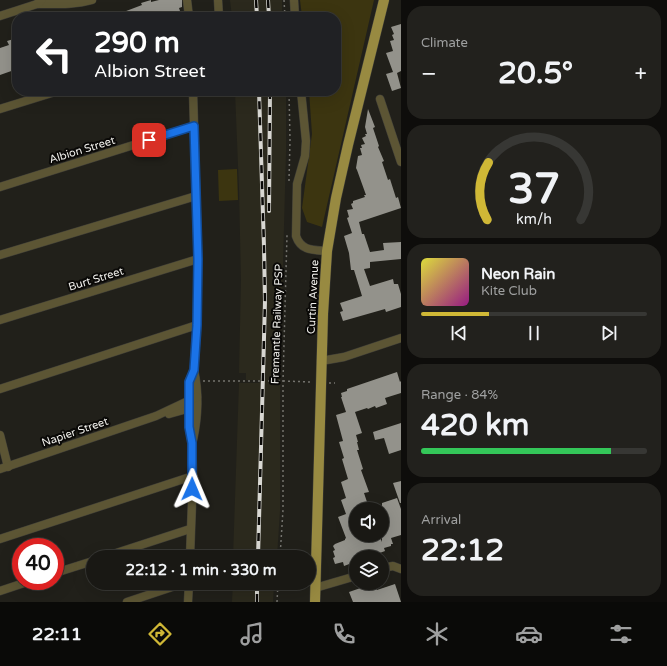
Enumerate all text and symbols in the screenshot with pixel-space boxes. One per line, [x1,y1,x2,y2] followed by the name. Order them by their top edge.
[94,26,180,60] text: 290 m
[28,28,80,80] icon: left
[421,35,468,51] text: Climate
[498,55,573,92] text: 20.5°
[94,60,206,82] text: Albion Street
[421,61,437,87] text: −
[635,61,647,87] text: +
[132,123,166,157] pin
[138,129,160,151] icon: arrive
[47,134,117,166] street label: Albion Street
[508,165,560,215] text: 37
[516,210,552,227] text: km/h
[305,260,321,334] street label: Curtin Avenue
[67,264,125,294] street label: Burt Street
[268,264,286,384] street label: Fremantle Railway PSP
[481,265,555,283] text: Neon Rain
[481,283,537,299] text: Kite Club
[448,322,470,344] icon: previous
[523,322,545,344] icon: pause
[598,322,620,344] icon: next
[421,387,498,403] text: Range · 84%
[421,407,529,444] text: 420 km
[40,415,110,449] street label: Napier Street
[171,468,213,510] position arrow
[349,502,389,590] map controls
[349,502,389,542] button: sound
[421,512,461,528] text: Arrival
[421,532,504,569] text: 22:12
[12,538,64,590] speed limit sign: 40
[349,550,389,590] button: layers
[126,561,276,579] text: 22:12 · 1 min · 330 m
[146,620,174,648] icon: directions
[238,620,266,648] icon: music
[330,620,358,648] icon: phone
[423,620,451,648] icon: climate
[515,620,543,648] icon: car
[607,620,635,648] icon: filters
[32,623,82,645] text: 22:11

